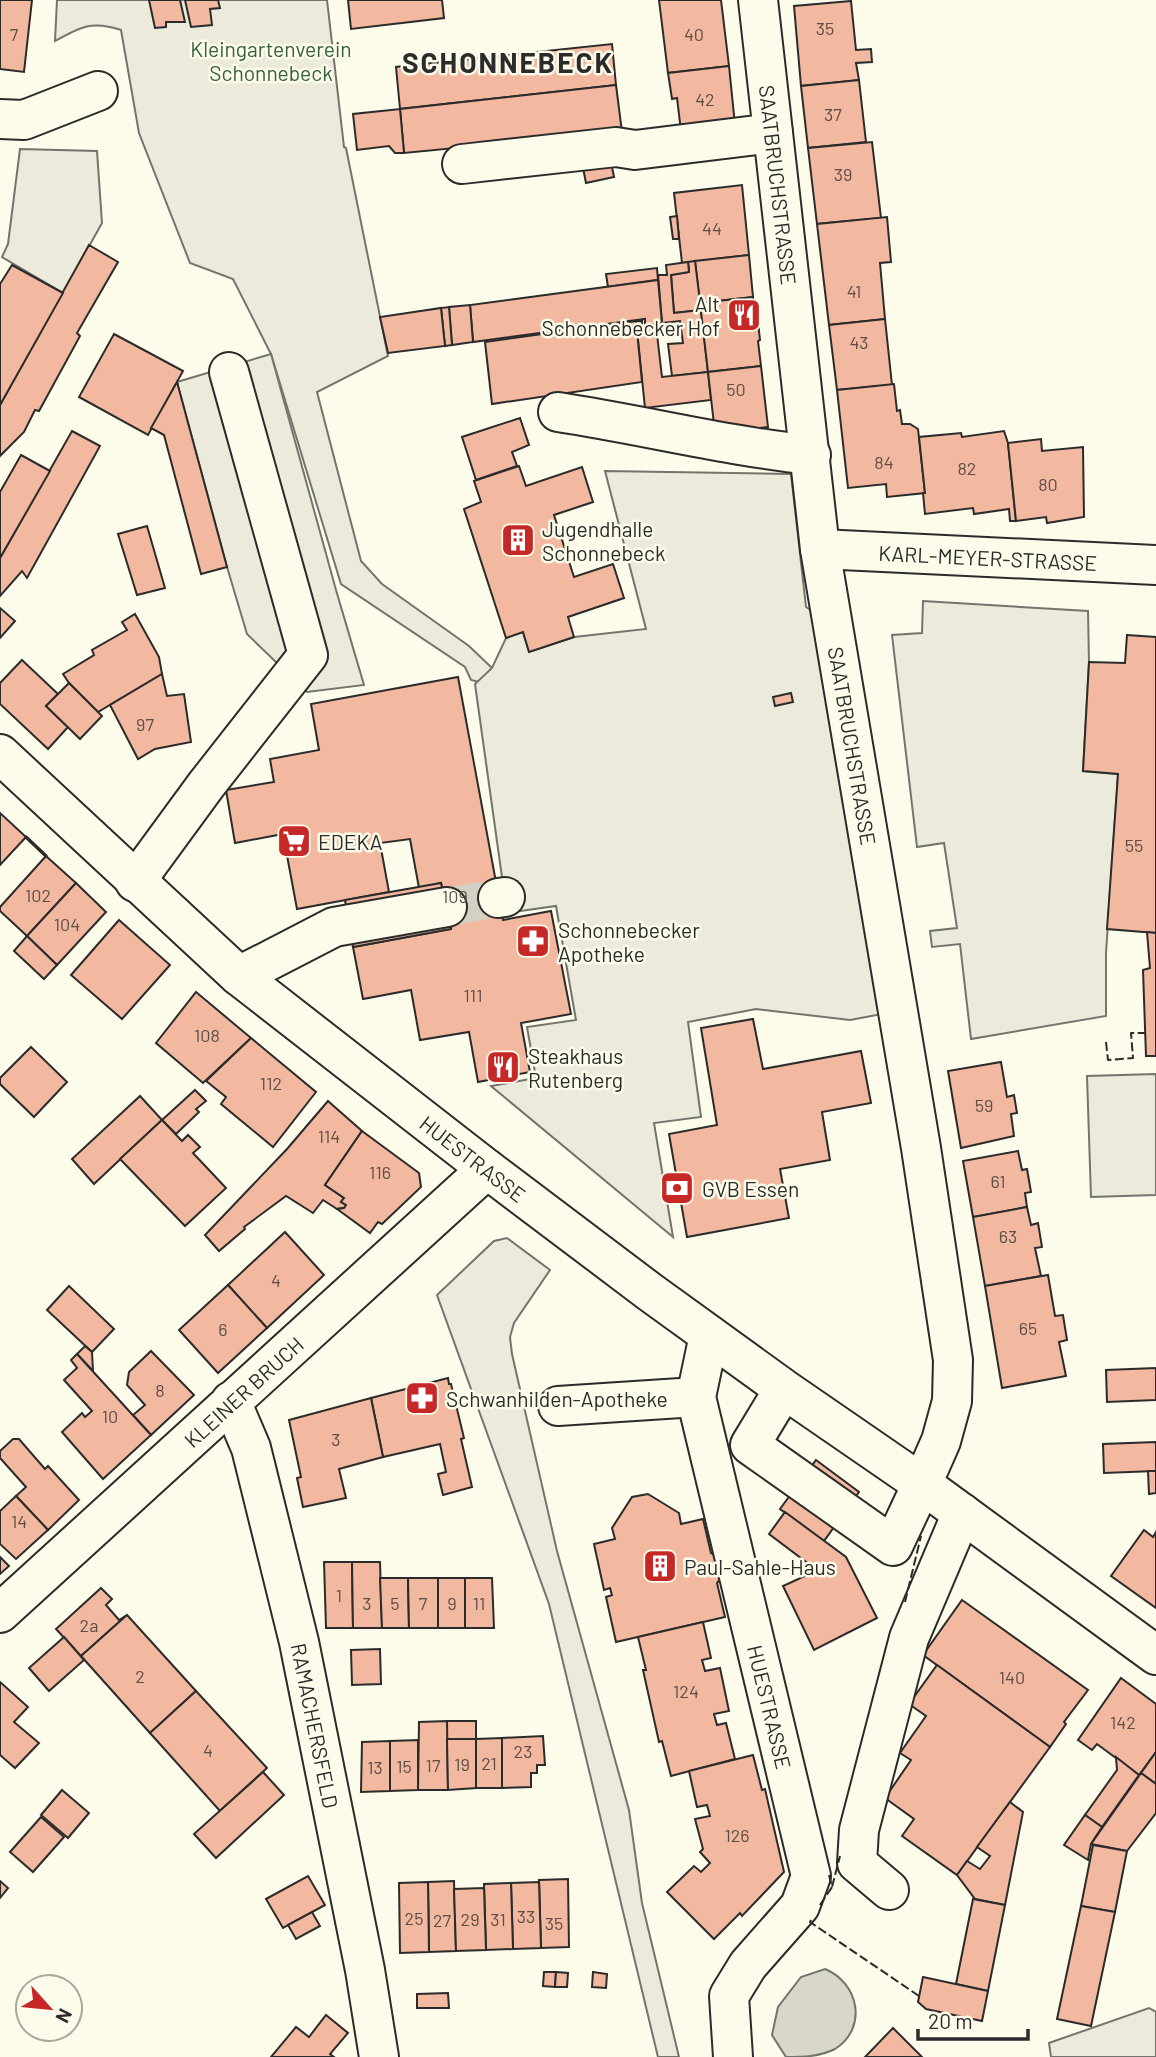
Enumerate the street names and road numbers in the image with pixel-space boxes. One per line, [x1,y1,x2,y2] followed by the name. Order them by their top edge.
[755,84,803,286] street label: SAATBRUCHSTRASSE
[878,539,1098,575] street label: KARL-MEYER-STRASSE
[824,645,882,847] street label: SAATBRUCHSTRASSE
[416,1110,531,1207] street label: HUESTRASSE
[178,1331,308,1452] street label: KLEINER BRUCH
[287,1641,345,1810] street label: RAMACHERSFELD
[743,1642,797,1771] street label: HUESTRASSE

